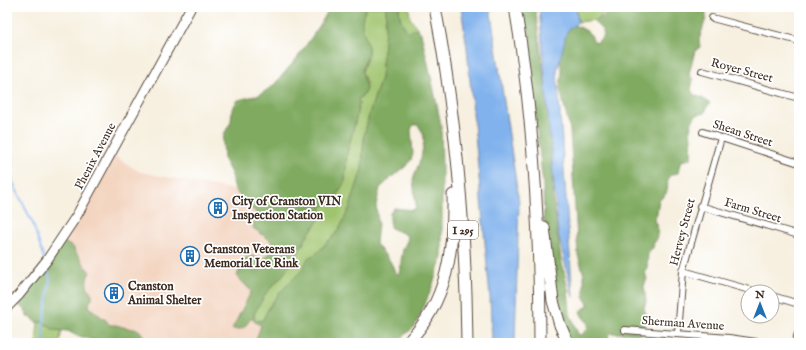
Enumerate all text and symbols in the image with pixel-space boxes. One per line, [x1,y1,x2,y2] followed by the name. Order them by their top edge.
[709,55,775,86] street label: Royer Street
[711,117,775,150] street label: Shean Street
[72,120,120,192] street label: Phenix Avenue
[232,194,342,224] place label: City of Cranston VIN Inspection Station
[723,195,783,226] street label: Farm Street
[207,197,229,219] building icon: City of Cranston VIN Inspection Station
[666,197,699,267] street label: Hervey Street
[448,221,478,239] road number: I 295
[204,242,299,271] place label: Cranston Veterans Memorial Ice Rink
[179,245,201,267] building icon: Cranston Veterans Memorial Ice Rink
[127,279,202,308] place label: Cranston Animal Shelter
[103,282,125,304] building icon: Cranston Animal Shelter
[740,284,780,324] north arrow
[754,288,765,302] text: N
[641,313,725,334] street label: Sherman Avenue

